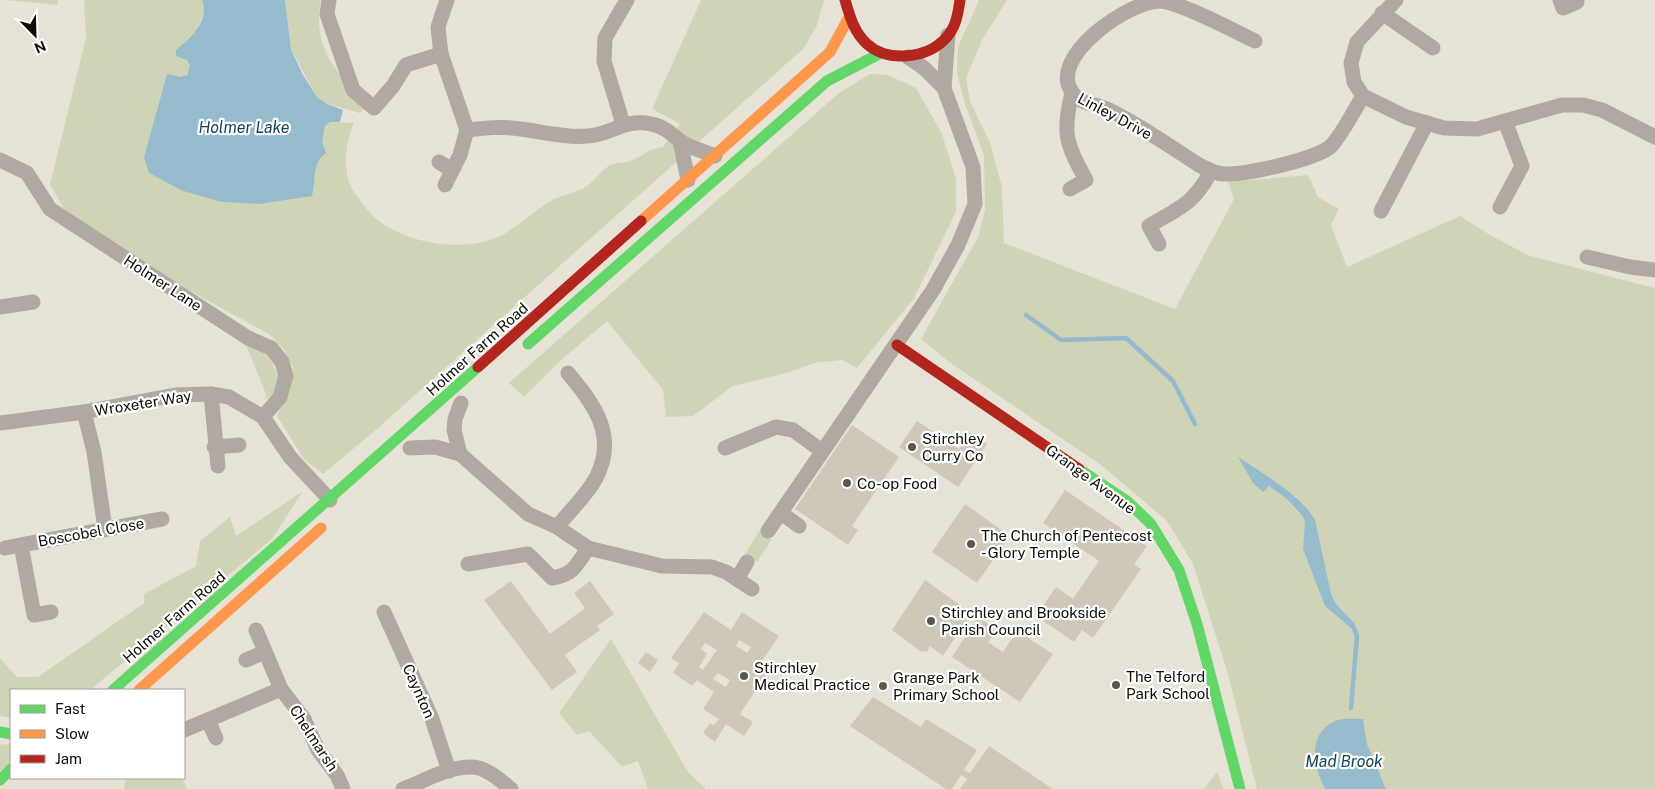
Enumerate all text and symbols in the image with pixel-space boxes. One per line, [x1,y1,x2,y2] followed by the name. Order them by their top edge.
[10,10,60,60] north arrow
[32,37,48,56] text: N
[1075,89,1155,143] street label: Linley Drive
[198,118,290,137] water label: Holmer Lake
[121,252,205,314] street label: Holmer Lane
[423,299,531,399] street label: Holmer Farm Road
[94,387,192,419] street label: Wroxeter Way
[922,430,984,464] place label: Stirchley Curry Co
[906,441,918,453] marker: Stirchley Curry Co
[1043,441,1139,517] street label: Grange Avenue
[857,475,937,492] place label: Co-op Food
[841,477,853,489] marker: Co-op Food
[37,514,145,550] street label: Boscobel Close
[981,527,1152,561] place label: The Church of Pentecost - Glory Temple
[965,538,977,550] marker: The Church of Pentecost - Glory Temple
[119,568,229,666] street label: Holmer Farm Road
[941,604,1106,638] place label: Stirchley and Brookside Parish Council
[925,615,937,627] marker: Stirchley and Brookside Parish Council
[754,659,870,693] place label: Stirchley Medical Practice
[400,661,438,721] street label: Caynton
[1126,668,1210,702] place label: The Telford Park School
[893,669,999,703] place label: Grange Park Primary School
[738,670,750,682] marker: Stirchley Medical Practice
[1110,679,1122,691] marker: The Telford Park School
[877,680,889,692] marker: Grange Park Primary School
[10,689,185,779] legend
[55,700,85,717] text: Fast
[286,702,342,774] street label: Chelmarsh
[55,725,90,742] text: Slow
[55,750,82,767] text: Jam
[1305,752,1383,771] water label: Mad Brook

